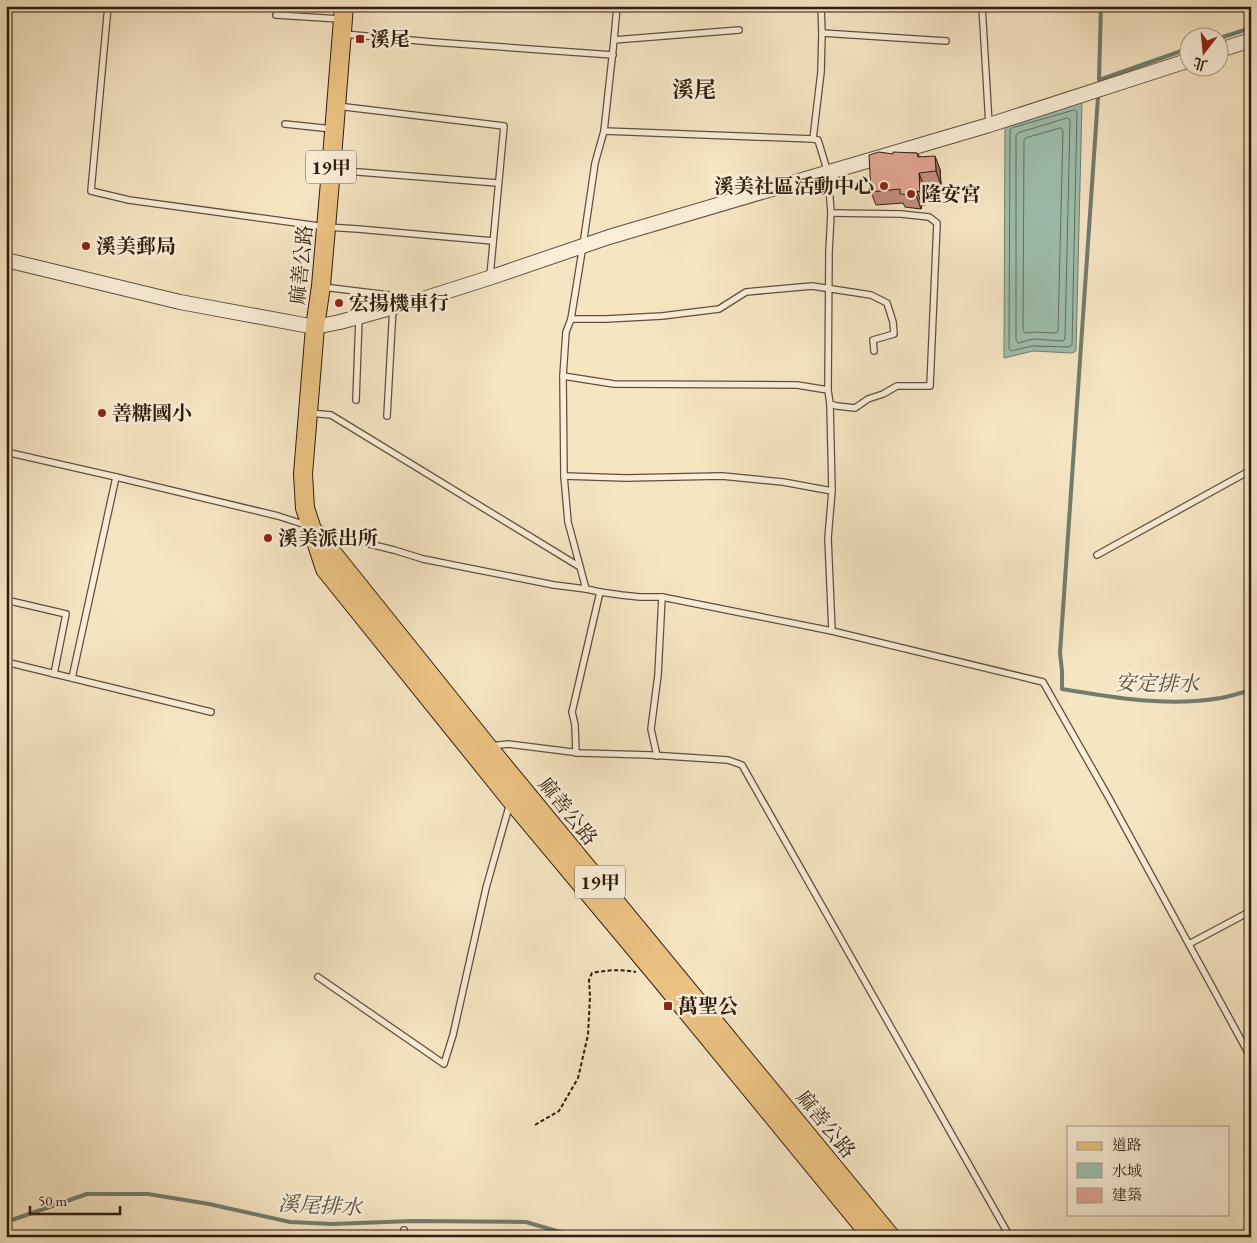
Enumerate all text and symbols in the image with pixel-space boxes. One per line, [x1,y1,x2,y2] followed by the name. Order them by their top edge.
[370,26,410,52] place label: 溪尾
[1180,28,1230,78] north arrow
[354,33,366,45] marker: 溪尾
[1191,54,1210,75] text: 北
[672,75,716,104] district label: 溪尾
[306,150,356,183] road number: 19甲
[714,173,874,199] place label: 溪美社區活動中心
[878,180,890,192] marker: 溪美社區活動中心
[921,181,981,207] place label: 隆安宮
[905,188,917,200] marker: 隆安宮
[284,224,318,306] street label: 麻善公路
[96,233,176,259] place label: 溪美郵局
[80,240,92,252] marker: 溪美郵局
[349,290,449,316] place label: 宏揚機車行
[333,297,345,309] marker: 宏揚機車行
[112,400,192,426] place label: 善糖國小
[96,407,108,419] marker: 善糖國小
[278,525,378,551] place label: 溪美派出所
[262,532,274,544] marker: 溪美派出所
[1115,669,1201,697] water label: 安定排水
[533,772,603,850] street label: 麻善公路
[575,866,625,899] road number: 19甲
[678,993,738,1019] place label: 萬聖公
[662,1000,674,1012] marker: 萬聖公
[791,1085,861,1163] street label: 麻善公路
[1067,1126,1230,1216] legend
[1112,1135,1142,1154] text: 道路
[1112,1161,1142,1180] text: 水域
[30,1183,120,1215] scale bar
[1112,1185,1142,1204] text: 建築
[277,1189,365,1221] water label: 溪尾排水
[38,1191,67,1210] text: 50 m

